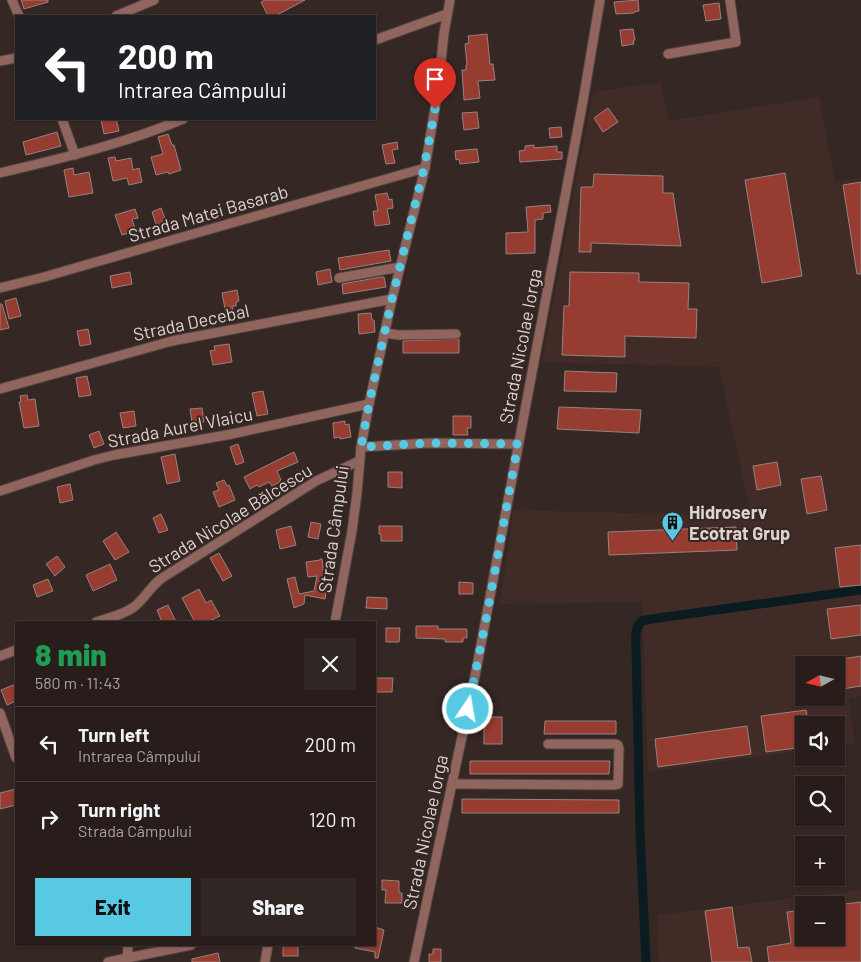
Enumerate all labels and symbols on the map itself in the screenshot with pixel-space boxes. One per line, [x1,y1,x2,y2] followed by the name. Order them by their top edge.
[414,58,456,109] pin
[126,180,290,246] street label: Strada Matei Basarab
[494,267,546,425] street label: Strada Nicolae Iorga
[131,299,251,345] street label: Strada Decebal
[106,402,254,452] street label: Strada Aurel Vlaicu
[144,459,316,577] street label: Strada Nicolae Bălcescu
[313,464,353,594] street label: Strada Câmpului
[689,501,790,544] place label: Hidroserv Ecotrat Grup
[661,510,685,541] building icon: Hidroserv Ecotrat Grup
[795,656,845,706] north arrow
[441,682,493,734] position arrow
[398,753,452,911] street label: Strada Nicolae Iorga

